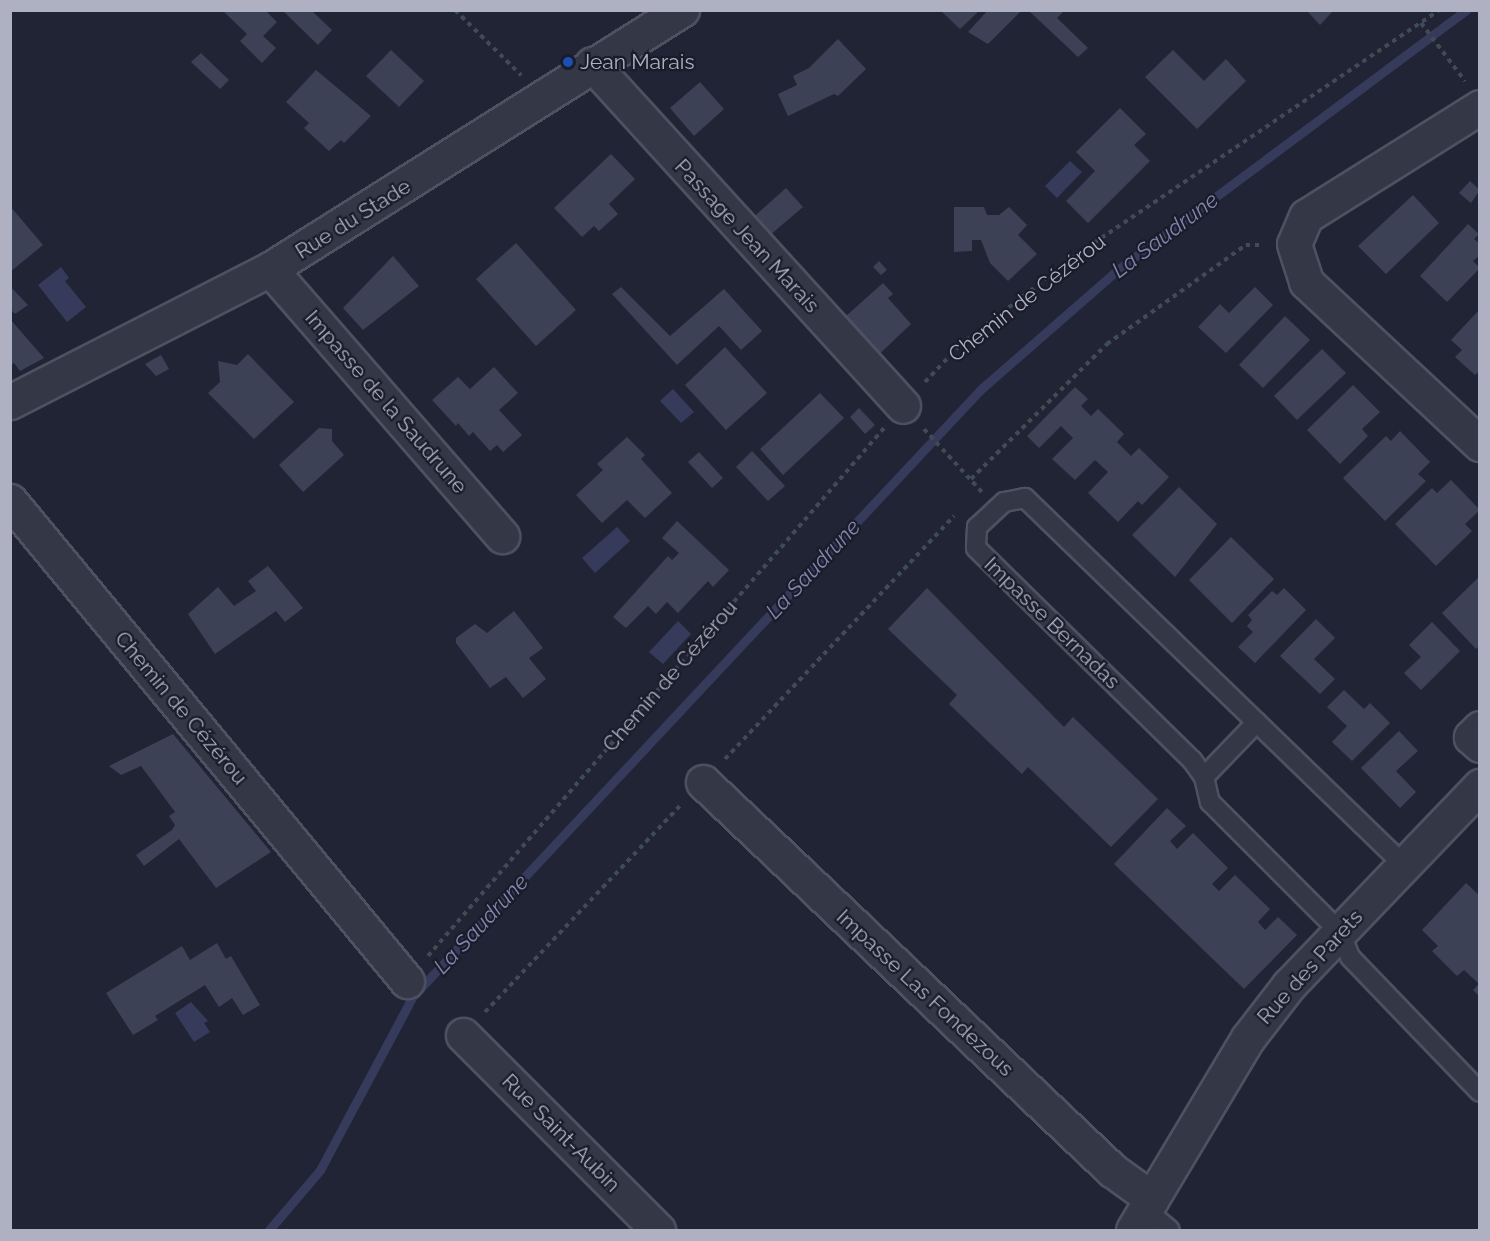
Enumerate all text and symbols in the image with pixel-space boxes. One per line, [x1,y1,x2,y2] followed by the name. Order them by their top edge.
[580,49,695,75] place label: Jean Marais
[561,55,575,69] marker: Jean Marais
[669,154,825,318] street label: Passage Jean Marais
[291,174,415,264] street label: Rue du Stade
[1107,186,1223,284] water label: La Saudrune
[944,229,1110,367] street label: Chemin de Cézérou
[300,305,472,499] street label: Impasse de la Saudrune
[760,514,866,624] water label: La Saudrune
[979,552,1125,694] street label: Impasse Bernadas
[597,595,743,757] street label: Chemin de Cézérou
[110,626,252,790] street label: Chemin de Cézérou
[428,869,534,979] water label: La Saudrune
[831,904,1019,1082] street label: Impasse Las Fondezous
[1252,905,1368,1029] street label: Rue des Parets
[497,1069,625,1197] street label: Rue Saint-Aubin

